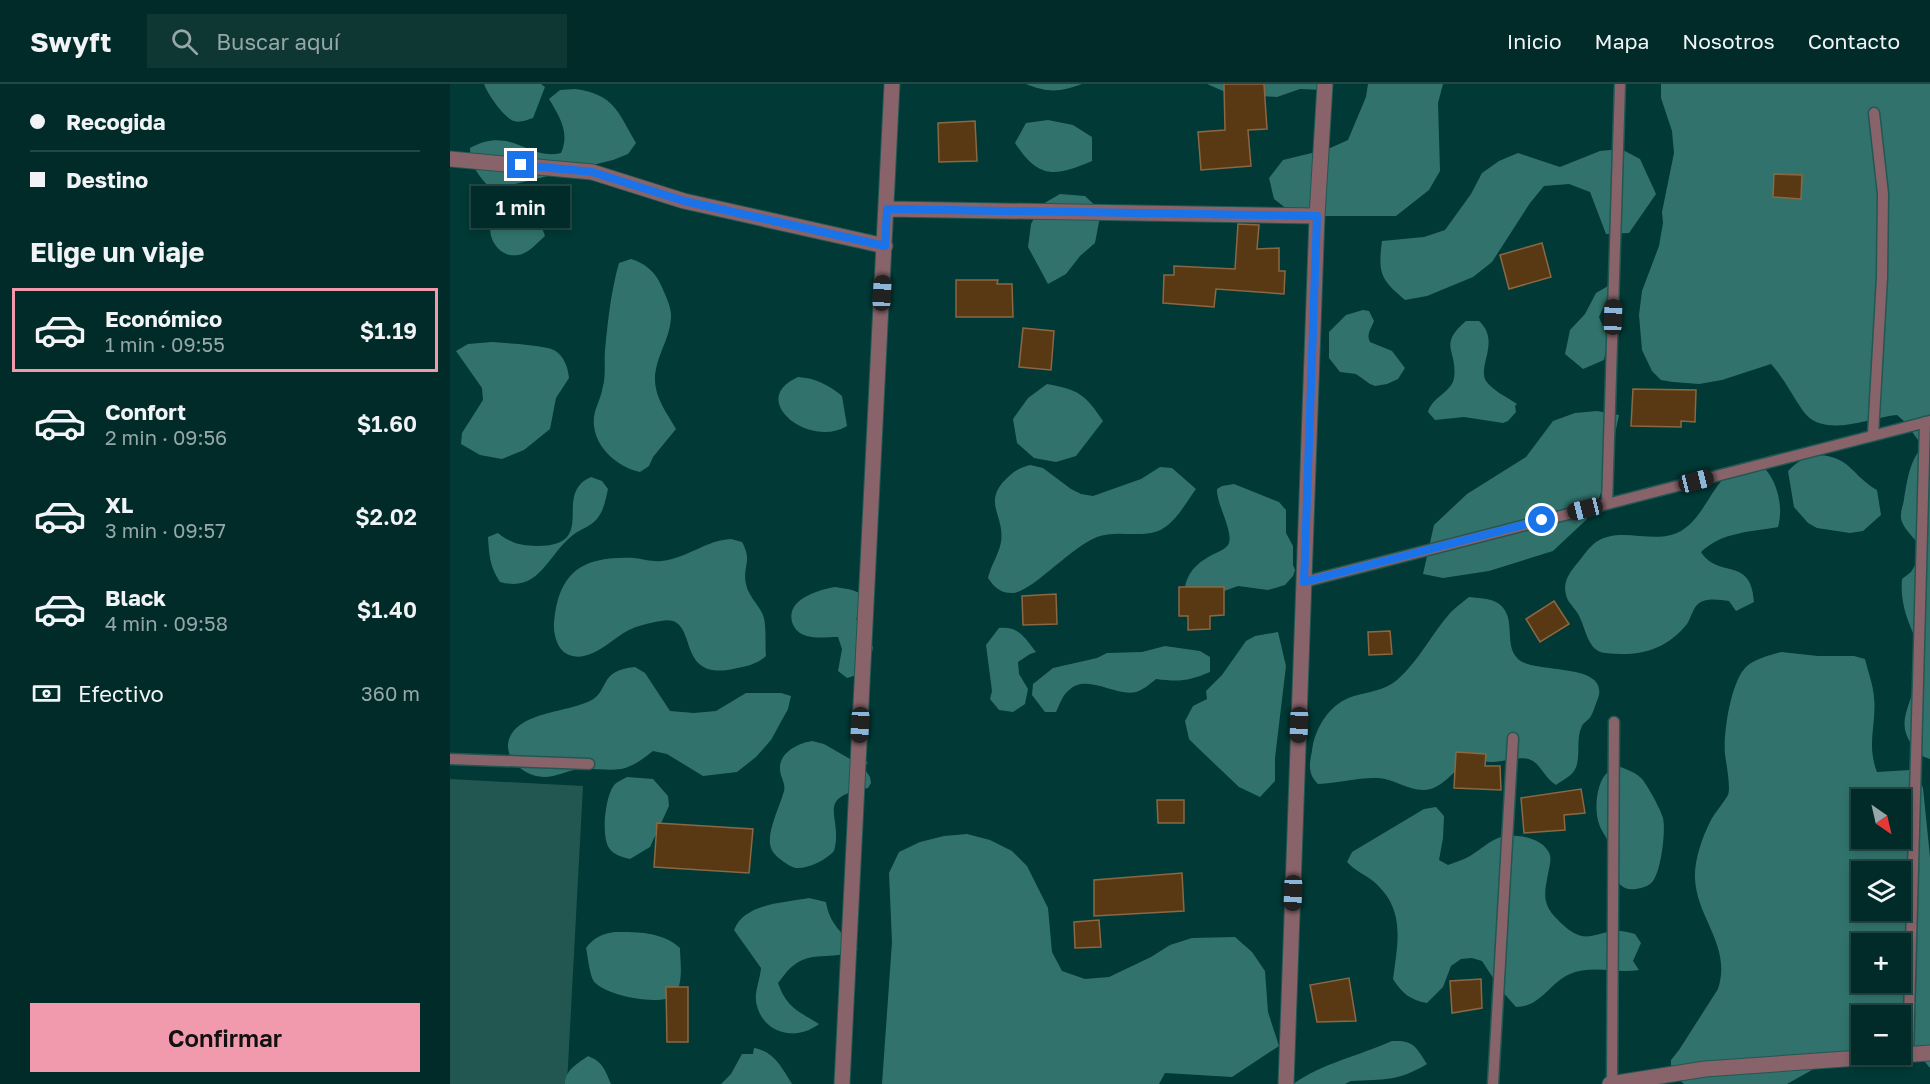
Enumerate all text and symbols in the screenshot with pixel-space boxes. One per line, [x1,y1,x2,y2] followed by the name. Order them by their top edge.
[147,14,567,68] search box
[30,25,111,58] text: Swyft
[168,25,201,58] icon: search
[216,28,340,55] text: Buscar aquí
[1507,28,1562,54] text: Inicio
[1595,28,1649,54] text: Mapa
[1682,28,1775,54] text: Nosotros
[1808,28,1900,54] text: Contacto
[66,108,166,135] text: Recogida
[507,151,534,178] route end
[66,166,148,193] text: Destino
[472,186,571,228] callout: 1 min
[495,195,546,219] text: 1 min
[30,236,204,268] text: Elige un viaje
[872,275,892,311] car
[1603,299,1623,335] car
[33,303,87,357] icon: car
[105,305,222,332] text: Económico
[360,317,417,344] text: $1.19
[105,332,225,356] text: 1 min · 09:55
[33,396,87,450] icon: car
[105,398,186,425] text: Confort
[357,410,417,437] text: $1.60
[105,425,227,449] text: 2 min · 09:56
[1676,468,1716,494] car
[33,489,87,543] icon: car
[105,491,133,518] text: XL
[1565,496,1605,522] car
[355,503,417,530] text: $2.02
[1528,506,1555,533] route start
[105,518,226,542] text: 3 min · 09:57
[33,582,87,636] icon: car
[105,584,166,611] text: Black
[357,596,417,623] text: $1.40
[105,611,228,635] text: 4 min · 09:58
[30,677,63,710] icon: cash
[78,680,164,707] text: Efectivo
[361,681,420,705] text: 360 m
[850,707,870,743] car
[1289,707,1309,743] car
[1851,789,1911,849] north arrow
[1851,789,1911,1065] map controls
[1851,861,1911,921] button: layers
[1283,875,1303,911] car
[1851,933,1911,993] button: +
[30,1003,420,1072] button: Confirmar
[1851,1005,1911,1065] button: −

